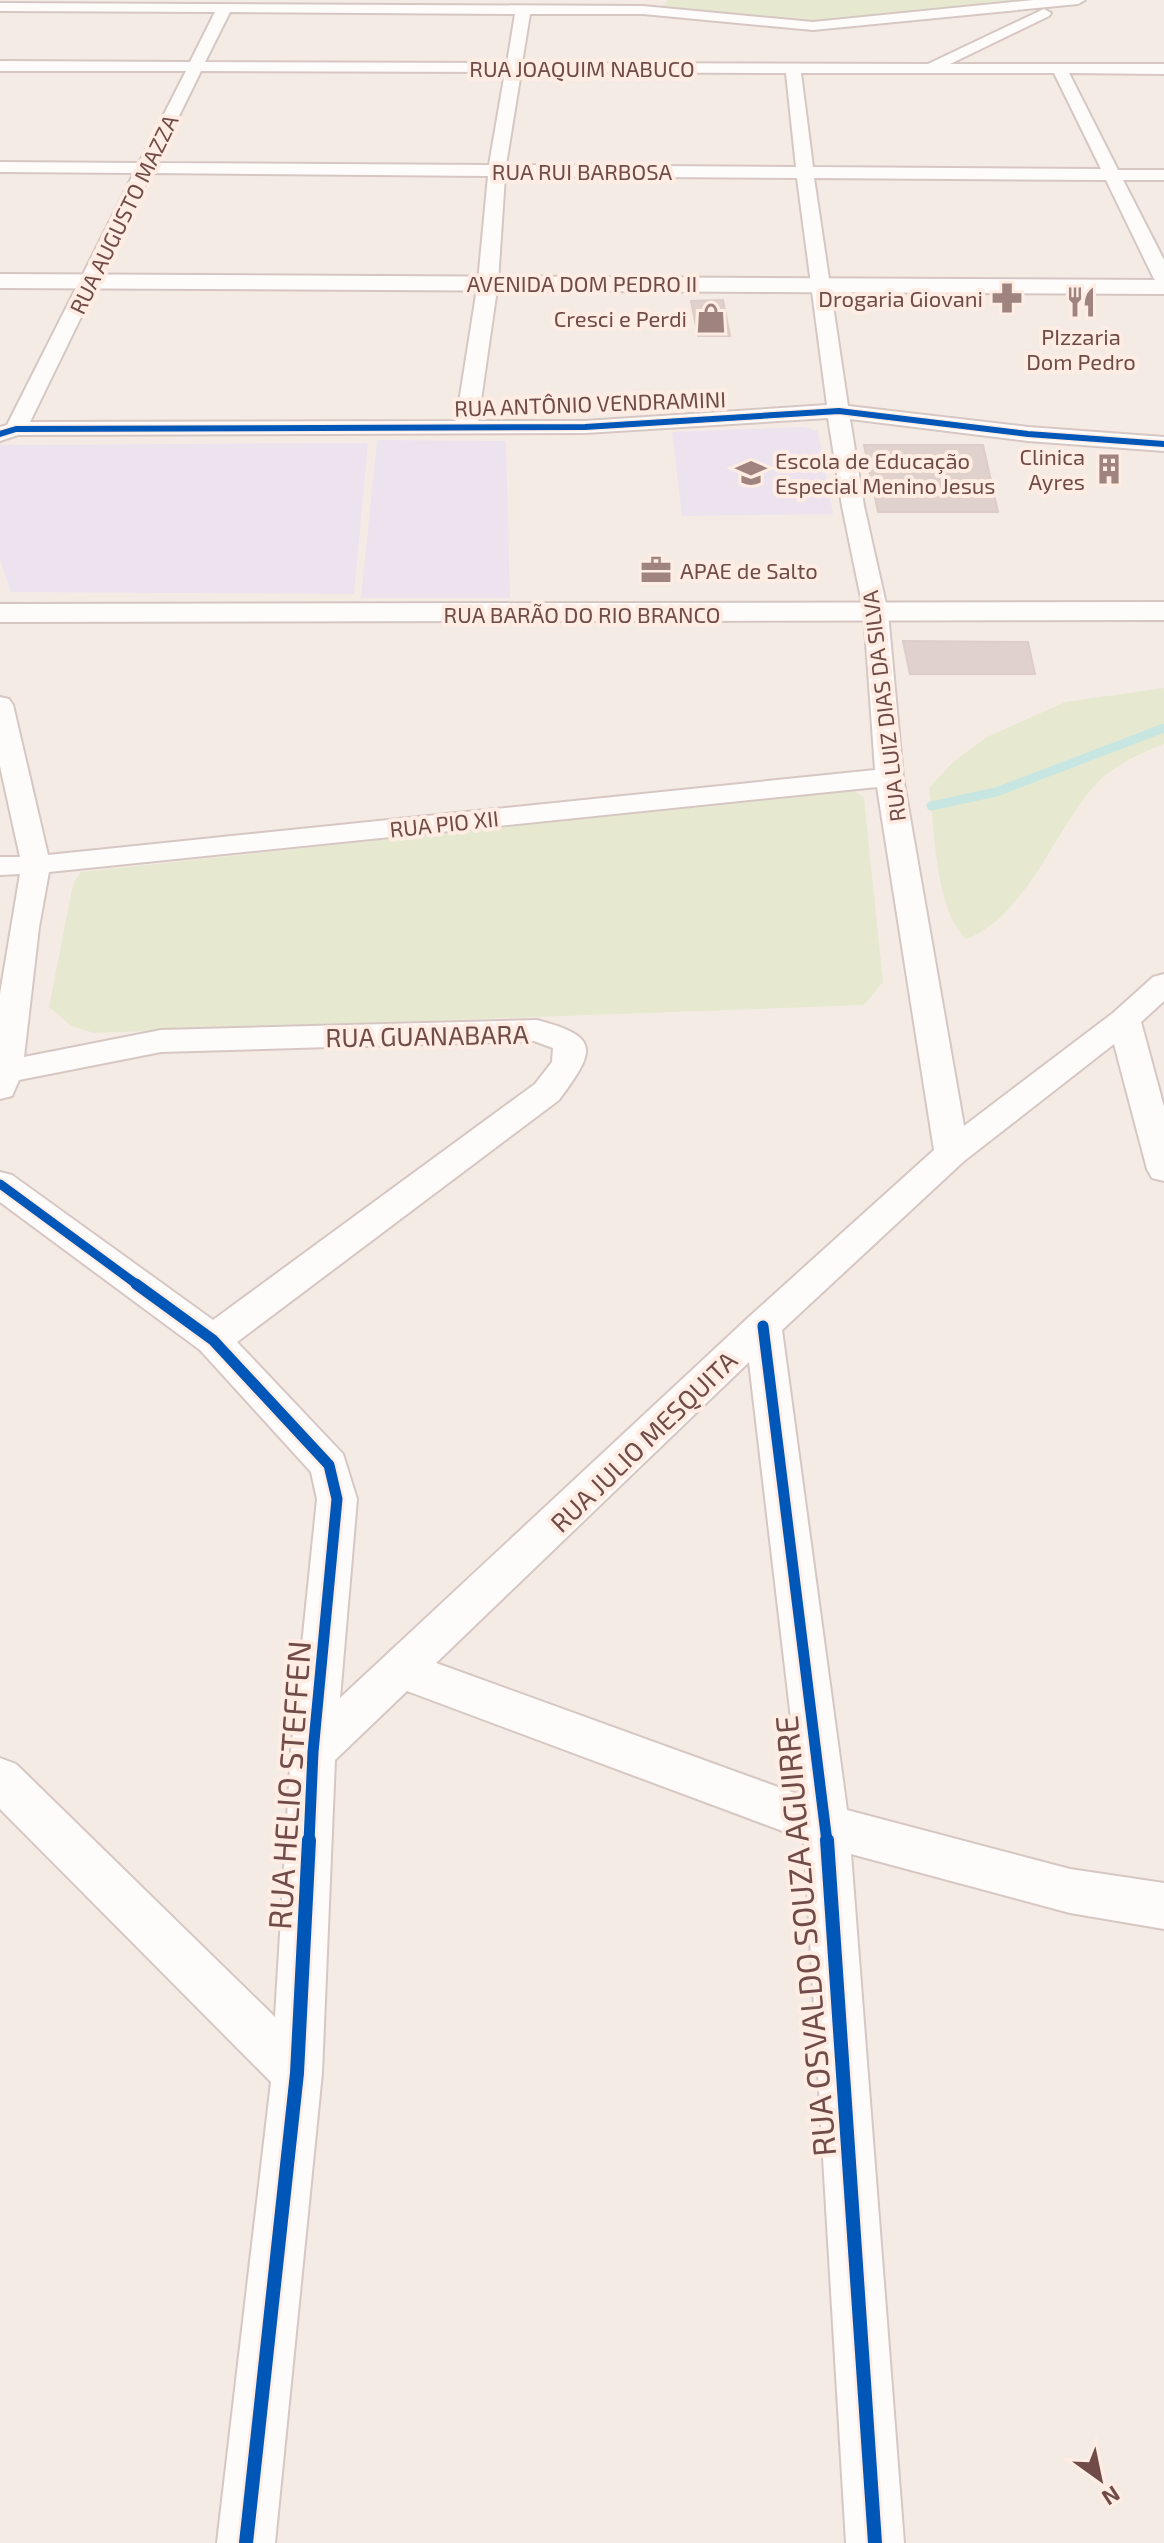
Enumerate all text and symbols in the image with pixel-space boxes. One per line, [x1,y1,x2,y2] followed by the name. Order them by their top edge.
[469,55,695,82] street label: RUA JOAQUIM NABUCO
[63,110,183,318] street label: RUA AUGUSTO MAZZA
[492,158,673,184] street label: RUA RUI BARBOSA
[467,270,697,296] street label: AVENIDA DOM PEDRO II
[990,281,1024,315] pharmacy icon: Drogaria Giovani
[818,285,983,311] place label: Drogaria Giovani
[1064,285,1098,319] restaurant icon: PIzzaria Dom Pedro
[694,301,728,335] shop icon: Cresci e Perdi
[554,305,687,331] place label: Cresci e Perdi
[1026,323,1136,374] place label: PIzzaria Dom Pedro
[454,385,726,421] street label: RUA ANTÔNIO VENDRAMINI
[1019,443,1085,494] place label: Clinica Ayres
[775,447,996,498] place label: Escola de Educação Especial Menino Jesus
[1092,452,1126,486] building icon: Clinica Ayres
[734,456,768,490] school or university icon: Escola de Educação Especial Menino Jesus
[639,553,673,587] office icon: APAE de Salto
[680,557,818,583] place label: APAE de Salto
[856,589,910,823] street label: RUA LUIZ DIAS DA SILVA
[444,601,720,627] street label: RUA BARÃO DO RIO BRANCO
[388,804,500,842] street label: RUA PIO XII
[325,1018,529,1052] street label: RUA GUANABARA
[543,1344,743,1538] street label: RUA JULIO MESQUITA
[259,1639,317,1931] street label: RUA HELIO STEFFEN
[766,1714,842,2158] street label: RUA OSVALDO SOUZA AGUIRRE
[1060,2439,1140,2519] north arrow
[1098,2481,1125,2512] text: N

